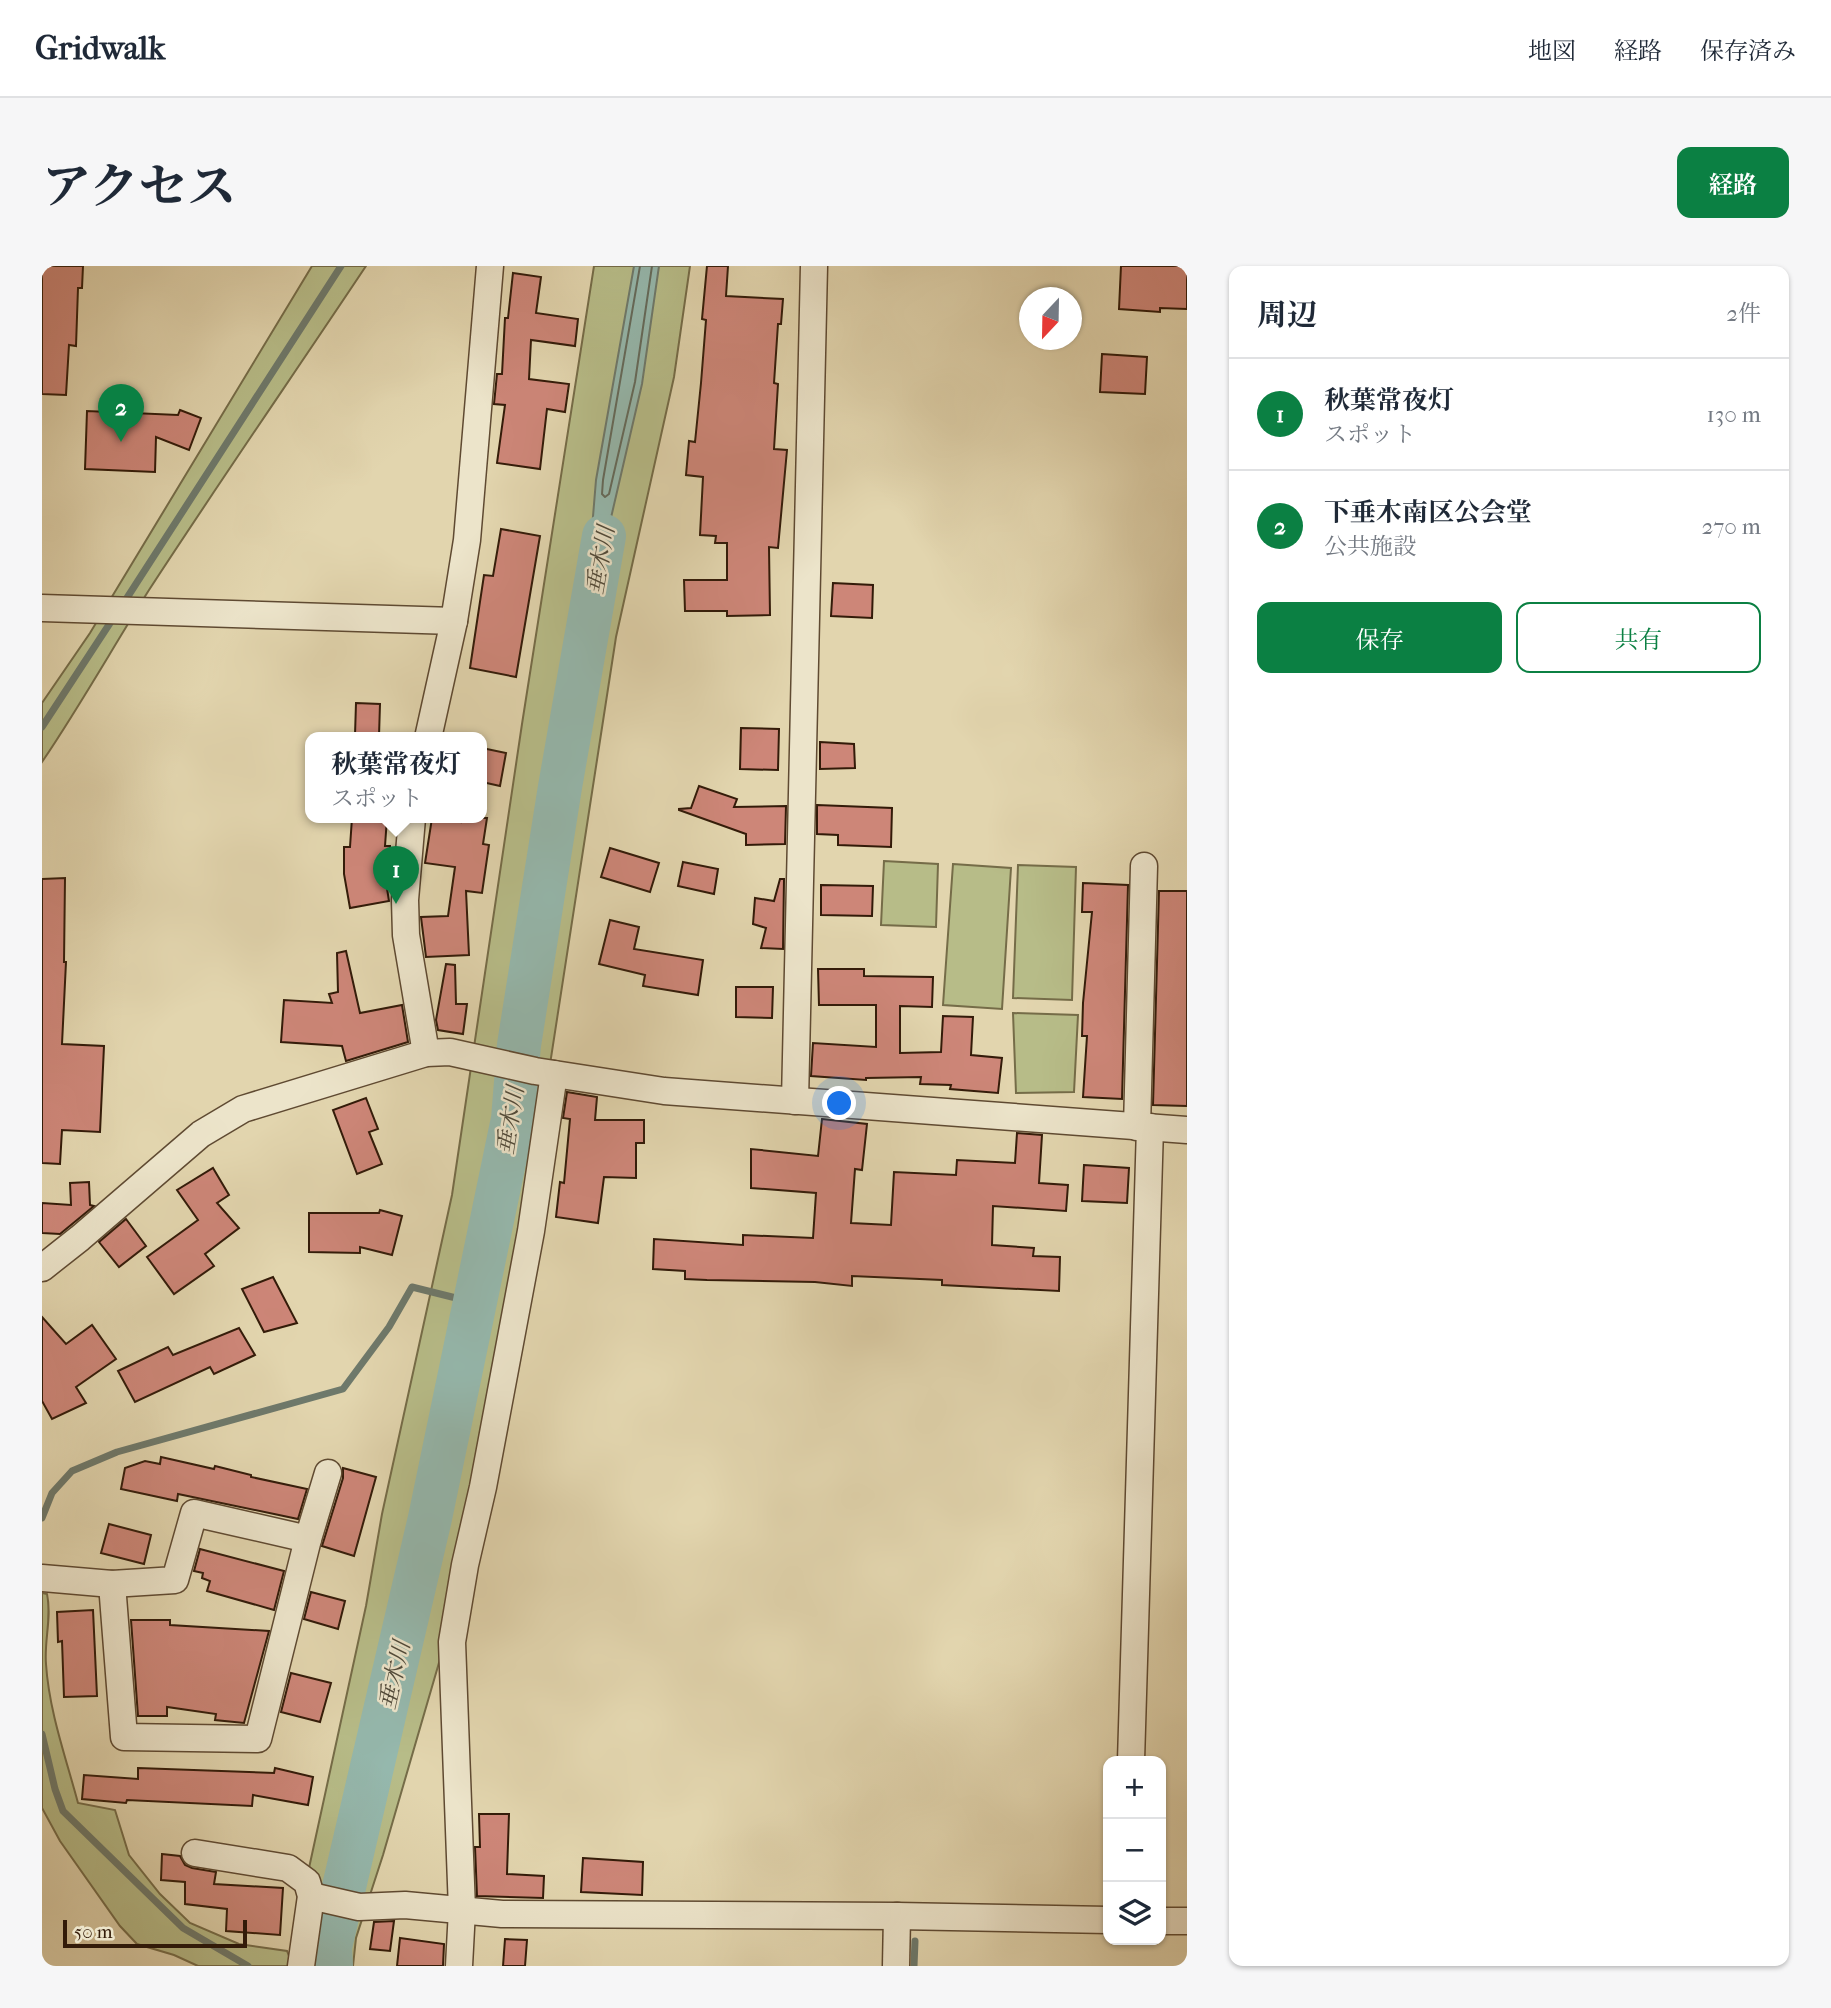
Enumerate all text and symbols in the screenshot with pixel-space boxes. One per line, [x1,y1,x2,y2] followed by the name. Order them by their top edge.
[35,29,165,68] text: Gridwalk
[1528,37,1576,65] text: 地図
[1614,37,1662,65] text: 経路
[1700,37,1796,65] text: 保存済み
[1677,147,1789,218] button: 経路
[42,158,237,216] text: アクセス
[1019,287,1082,350] north arrow
[1257,298,1317,333] text: 周辺
[1726,300,1761,327] text: 2件
[98,384,144,442] pin: 2
[1324,385,1454,416] text: 秋葉常夜灯
[1276,401,1284,428] text: 1
[1707,401,1761,428] text: 130 m
[1324,421,1416,448] text: スポット
[1324,497,1532,528] text: 下垂木南区公会堂
[1274,513,1286,540] text: 2
[1701,513,1761,540] text: 270 m
[581,521,620,596] water label: 垂木川
[1324,533,1416,560] text: 公共施設
[1257,602,1502,673] button: 保存
[1516,602,1761,673] button: 共有
[305,732,487,823] popup
[331,749,461,780] text: 秋葉常夜灯
[331,785,423,812] text: スポット
[373,846,419,904] pin: 1
[492,1081,530,1156] water label: 垂木川
[822,1086,856,1120] your location
[374,1636,416,1712] water label: 垂木川
[1103,1756,1166,1945] map controls
[1103,1756,1166,1819] button: +
[1103,1819,1166,1882] button: −
[1103,1882,1166,1945] button: layers
[63,1917,247,1949] scale bar
[74,1921,113,1943] text: 50 m

